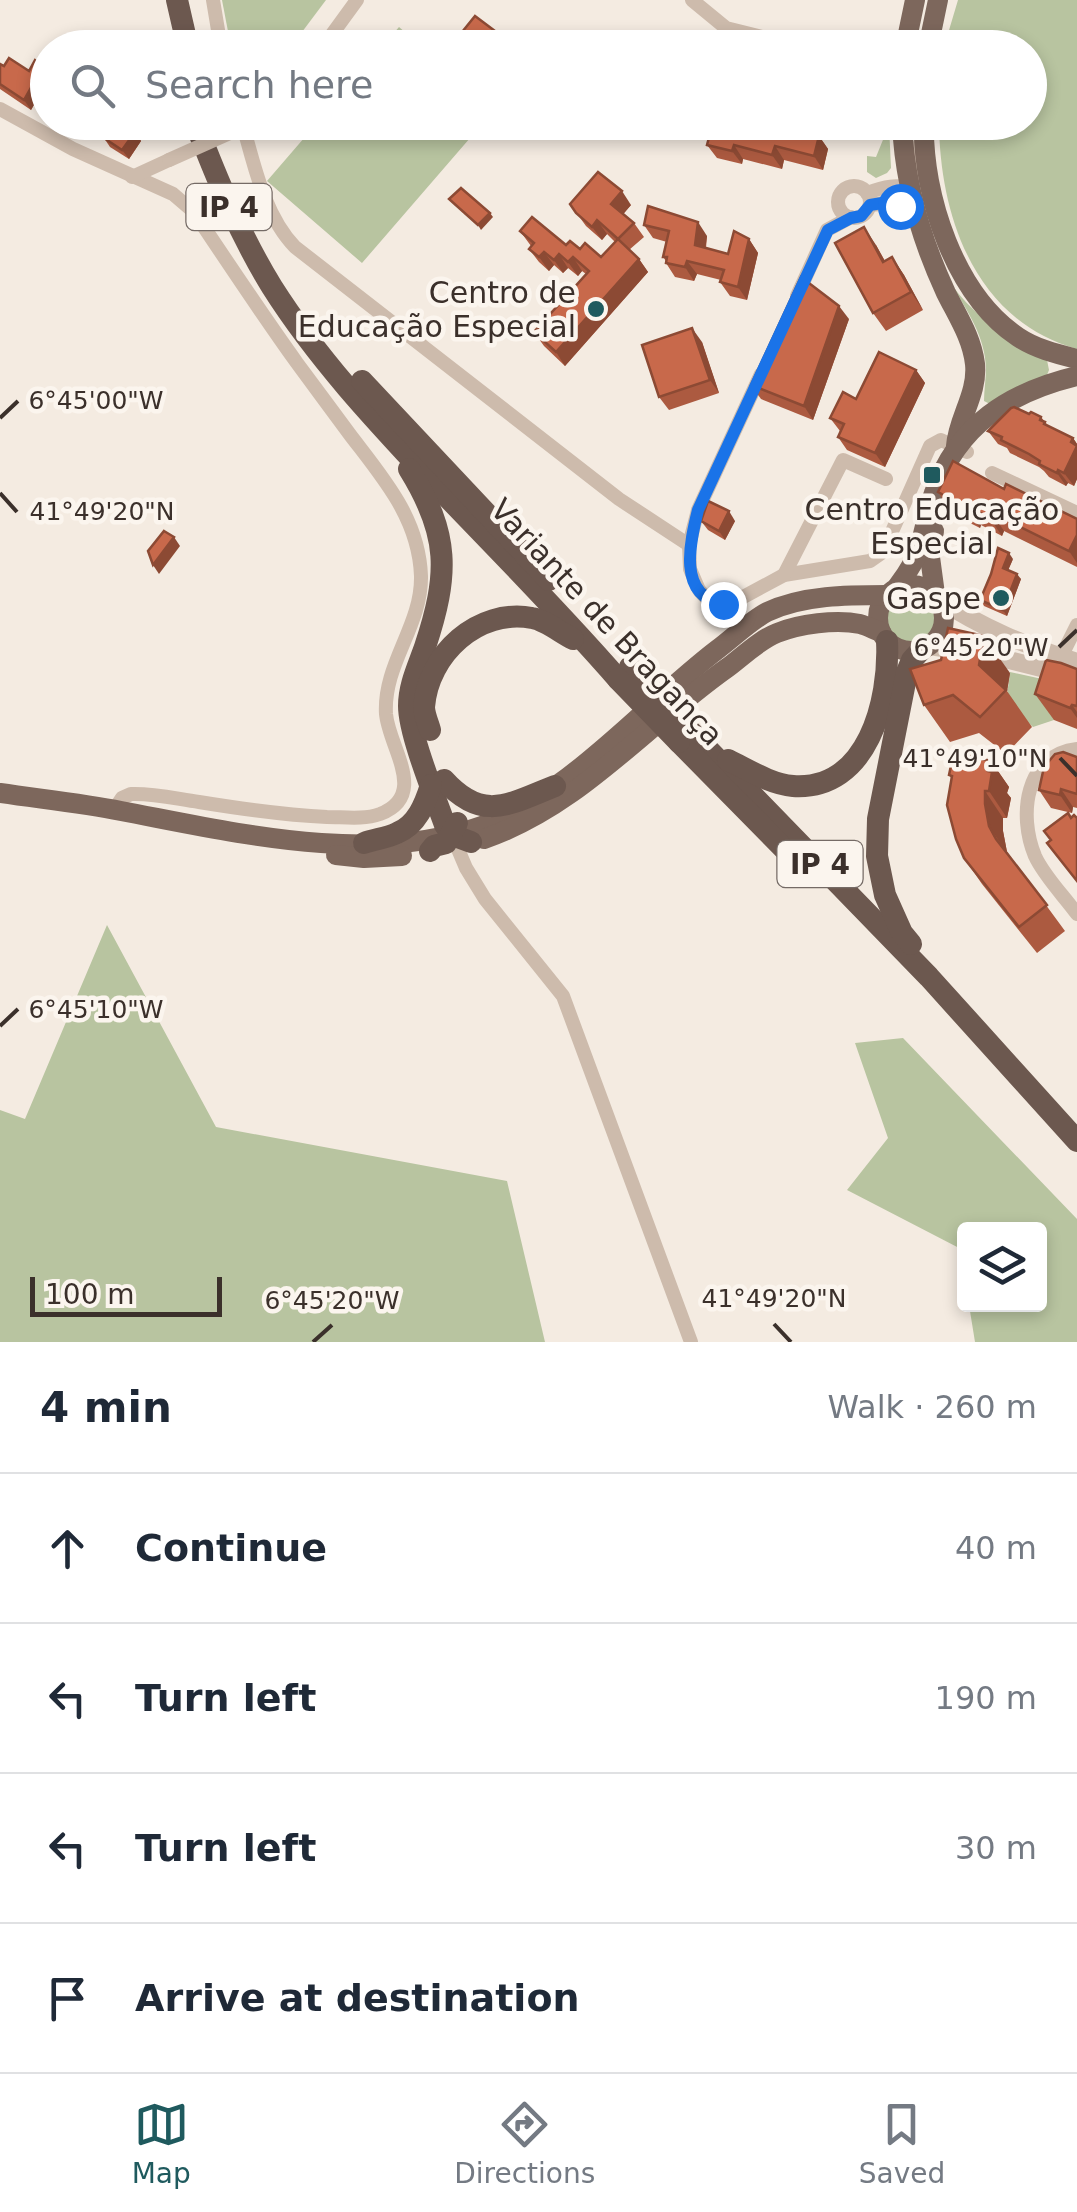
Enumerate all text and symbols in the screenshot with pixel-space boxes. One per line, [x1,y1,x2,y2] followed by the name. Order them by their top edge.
[30,30,1047,140] search box
[65,58,120,113] icon: search
[145,63,373,107] text: Search here
[186,184,272,230] road number: IP 4
[878,184,924,230] route start
[298,275,576,344] place label: Centro de Educação Especial
[585,298,607,320] marker: Centro de Educação Especial
[28,386,164,415] text: 6°45'00"W
[921,464,943,486] marker: Centro Educação Especial
[484,492,730,752] street label: Variante de Bragança
[805,492,1059,561] place label: Centro Educação Especial
[29,497,175,526] text: 41°49'20"N
[886,581,981,616] place label: Gaspe
[701,582,747,628] route end
[990,587,1012,609] marker: Gaspe
[913,633,1049,662] text: 6°45'20"W
[902,744,1048,773] text: 41°49'10"N
[778,841,862,887] road number: IP 4
[28,995,164,1024] text: 6°45'10"W
[957,1222,1047,1312] map controls
[957,1222,1047,1312] button: layers
[30,1272,222,1316] scale bar
[45,1278,135,1311] text: 100 m
[701,1284,847,1313] text: 41°49'20"N
[264,1286,400,1315] text: 6°45'20"W
[40,1383,172,1432] text: 4 min
[827,1388,1037,1426] text: Walk · 260 m
[40,1521,95,1576] icon: ahead
[135,1526,327,1570] text: Continue
[955,1529,1037,1567] text: 40 m
[40,1671,95,1726] icon: left
[135,1676,316,1720] text: Turn left
[935,1679,1037,1717] text: 190 m
[40,1821,95,1876] icon: left
[135,1826,316,1870] text: Turn left
[955,1829,1037,1867] text: 30 m
[40,1971,95,2026] icon: arrive
[135,1976,580,2020] text: Arrive at destination
[132,2097,191,2190] tab: Map
[454,2097,595,2190] tab: Directions
[859,2097,945,2190] tab: Saved

